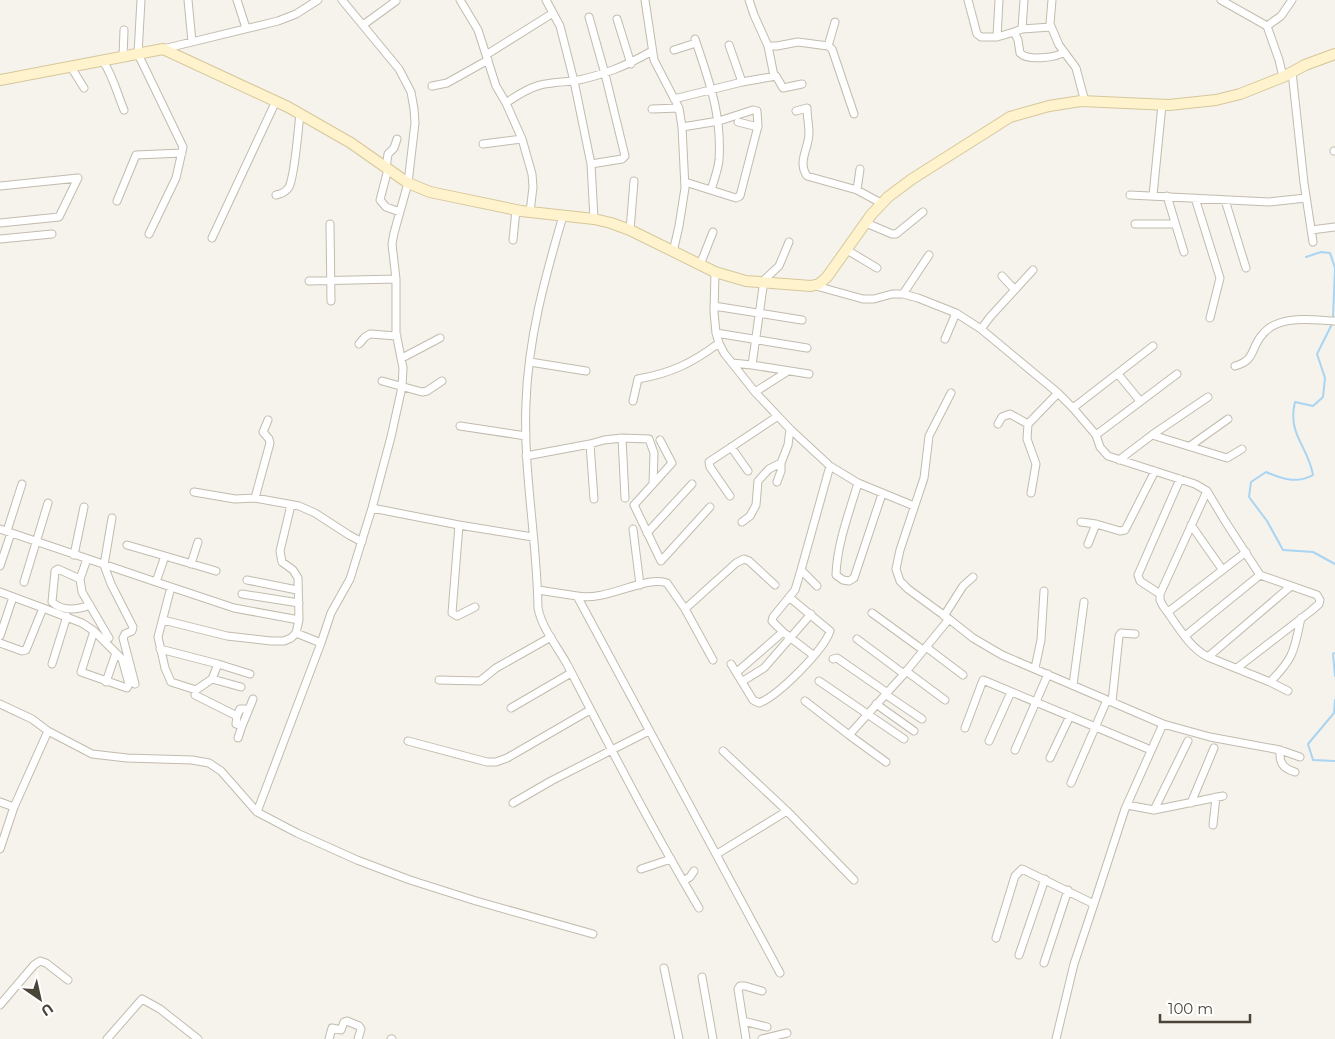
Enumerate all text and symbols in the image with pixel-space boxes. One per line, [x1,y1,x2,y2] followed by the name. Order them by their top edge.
[15,974,65,1024] north arrow
[1160,992,1250,1024] scale bar
[38,999,57,1020] text: U
[1168,999,1213,1018] text: 100 m

